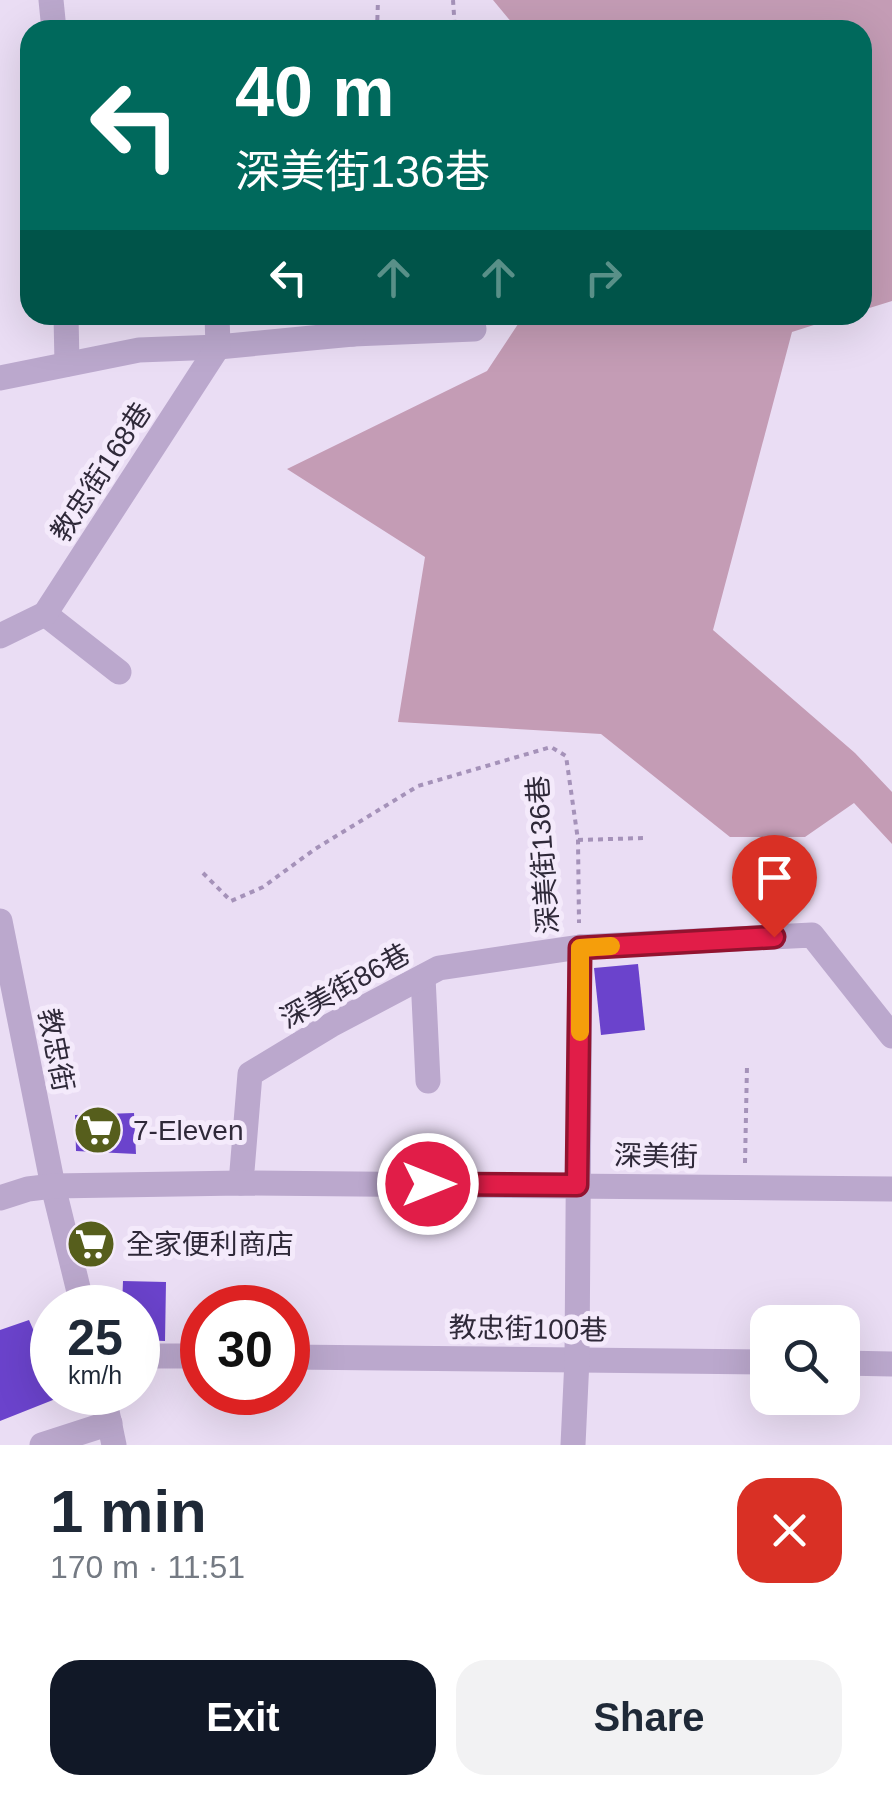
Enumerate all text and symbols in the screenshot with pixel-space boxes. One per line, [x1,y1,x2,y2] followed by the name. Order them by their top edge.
[235,53,395,131] text: 40 m
[70,60,200,190] icon: left
[235,146,490,197] text: 深美街136巷
[261,250,316,305] icon: left
[366,250,421,305] icon: ahead
[471,250,526,305] icon: ahead
[576,250,631,305] icon: right
[45,397,157,547] street label: 教忠街168巷
[522,775,564,935] street label: 深美街136巷
[732,835,817,938] pin
[747,850,802,905] icon: arrive
[275,938,415,1034] street label: 深美街86巷
[33,1006,79,1094] street label: 教忠街
[72,1104,124,1156] supermarket icon: 7-Eleven
[133,1115,244,1146] place label: 7-Eleven
[376,1132,480,1236] position arrow
[614,1140,698,1172] street label: 深美街
[65,1218,117,1270] supermarket icon: 全家便利商店
[126,1229,294,1260] place label: 全家便利商店
[180,1285,310,1415] speed limit sign: 30
[750,1305,860,1415] map controls
[750,1305,860,1415] button: search
[67,1310,123,1366] text: 25
[448,1312,608,1346] street label: 教忠街100巷
[68,1361,122,1389] text: km/h
[50,1478,207,1545] text: 1 min
[737,1478,842,1583] button: close
[50,1549,245,1585] text: 170 m · 11:51
[50,1660,436,1775] button: Exit
[456,1660,842,1775] button: Share

